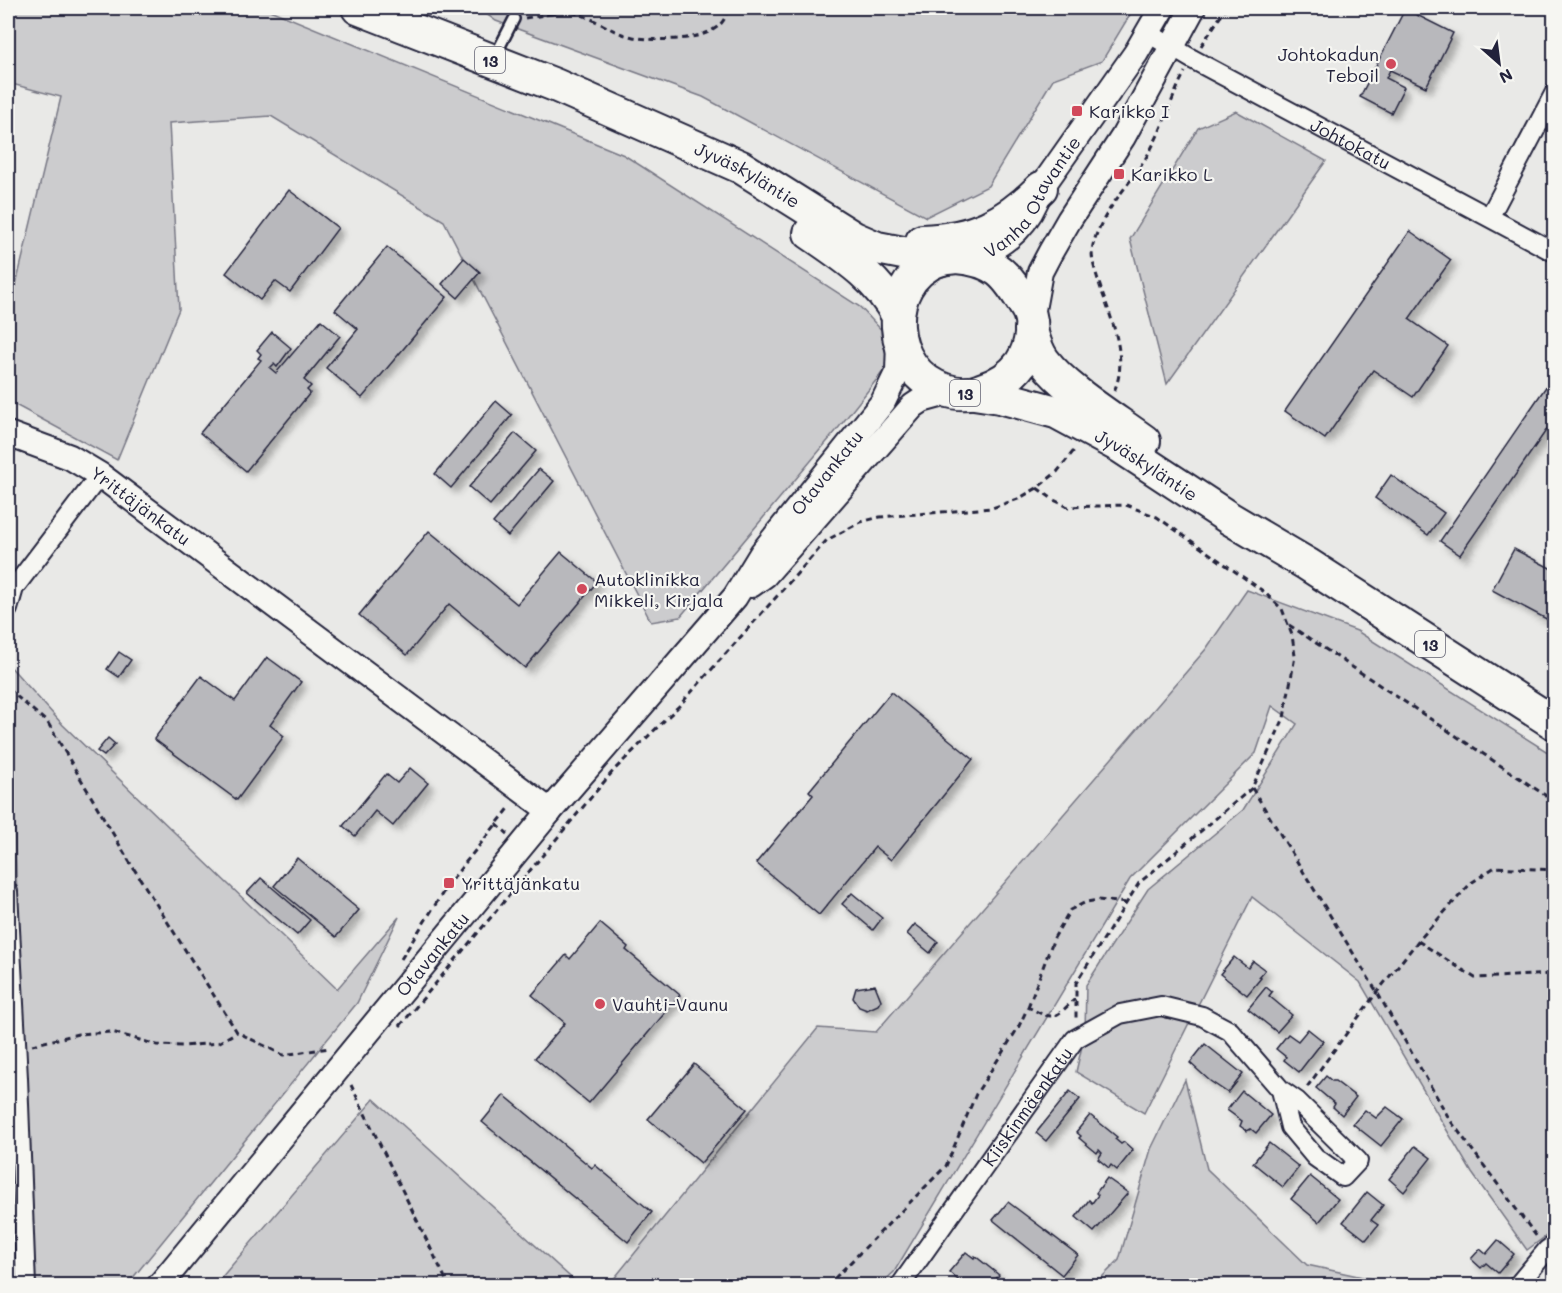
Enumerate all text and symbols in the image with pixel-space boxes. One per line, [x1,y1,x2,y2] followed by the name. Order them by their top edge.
[1469,33,1529,93] north arrow
[1278,42,1379,87] place label: Johtokadun Teboil
[475,47,505,73] road number: 13
[1384,57,1398,71] marker: Johtokadun Teboil
[1496,65,1517,89] text: N
[1089,99,1169,123] place label: Karikko I
[1070,104,1084,118] marker: Karikko I
[1306,112,1395,175] street label: Johtokatu
[979,131,1086,263] street label: Vanha Otavantie
[691,136,805,213] street label: Jyväskyläntie
[1131,162,1213,186] place label: Karikko L
[1112,167,1126,181] marker: Karikko L
[950,380,980,406] road number: 13
[1091,423,1202,506] street label: Jyväskyläntie
[785,425,868,520] street label: Otavankatu
[86,460,196,551] street label: Yrittäjänkatu
[594,567,724,612] place label: Autoklinikka Mikkeli, Kirjala
[575,582,589,596] marker: Autoklinikka Mikkeli, Kirjala
[1415,631,1445,657] road number: 13
[461,871,580,895] place label: Yrittäjänkatu
[442,876,456,890] marker: Yrittäjänkatu
[390,907,474,1001] street label: Otavankatu
[612,992,728,1016] place label: Vauhti-Vaunu
[593,997,607,1011] marker: Vauhti-Vaunu
[977,1042,1078,1171] street label: Kiiskinmäenkatu

